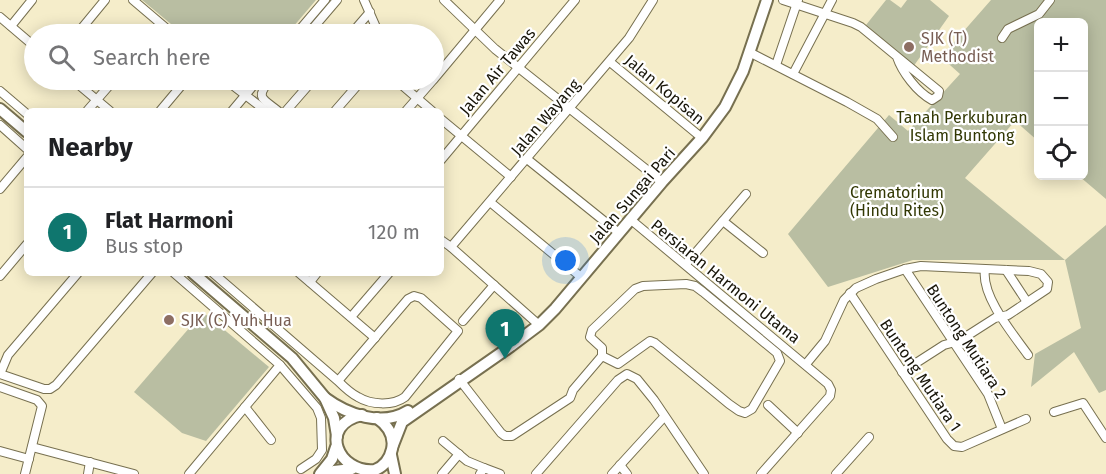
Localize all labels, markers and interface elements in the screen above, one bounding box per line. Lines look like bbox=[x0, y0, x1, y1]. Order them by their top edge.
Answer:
map controls bbox=[1034, 18, 1088, 180]
button: + bbox=[1034, 18, 1088, 72]
search box bbox=[24, 24, 444, 90]
street label: Jalan Air Tawas bbox=[455, 24, 539, 119]
place label: SJK (T) Methodist bbox=[921, 29, 994, 66]
marker: SJK (T) Methodist bbox=[902, 40, 916, 54]
icon: search bbox=[45, 41, 78, 74]
text: Search here bbox=[93, 44, 211, 71]
street label: Jalan Kopisan bbox=[621, 51, 708, 128]
button: − bbox=[1034, 72, 1088, 126]
street label: Jalan Wayang bbox=[507, 75, 584, 160]
park label: Tanah Perkuburan Islam Buntong bbox=[896, 108, 1028, 145]
button: locate bbox=[1034, 126, 1088, 180]
text: Nearby bbox=[48, 132, 133, 163]
street label: Jalan Sungai Pari bbox=[586, 143, 679, 247]
park label: Crematorium (Hindu Rites) bbox=[850, 183, 944, 220]
text: Flat Harmoni bbox=[105, 207, 234, 234]
street label: Persiaran Harmoni Utama bbox=[647, 215, 804, 347]
text: 1 bbox=[63, 220, 72, 244]
text: 120 m bbox=[368, 220, 420, 244]
text: Bus stop bbox=[105, 234, 183, 258]
your location bbox=[551, 246, 580, 275]
street label: Buntong Mutiara 2 bbox=[923, 281, 1011, 402]
pin: 1 bbox=[486, 310, 524, 359]
place label: SJK (C) Yuh Hua bbox=[181, 311, 292, 330]
marker: SJK (C) Yuh Hua bbox=[162, 313, 176, 327]
street label: Buntong Mutiara 1 bbox=[876, 315, 965, 435]

